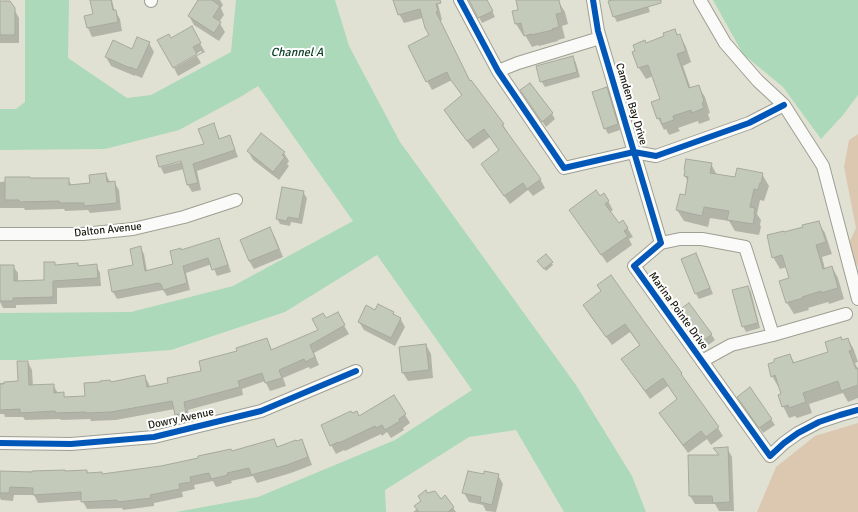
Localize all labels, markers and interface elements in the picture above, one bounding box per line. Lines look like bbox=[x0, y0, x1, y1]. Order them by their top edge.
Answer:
water label: Channel A bbox=[271, 46, 323, 60]
street label: Camden Bay Drive bbox=[612, 61, 650, 147]
street label: Dalton Avenue bbox=[74, 220, 142, 240]
street label: Marina Pointe Drive bbox=[645, 270, 711, 352]
street label: Dowry Avenue bbox=[147, 406, 215, 432]

